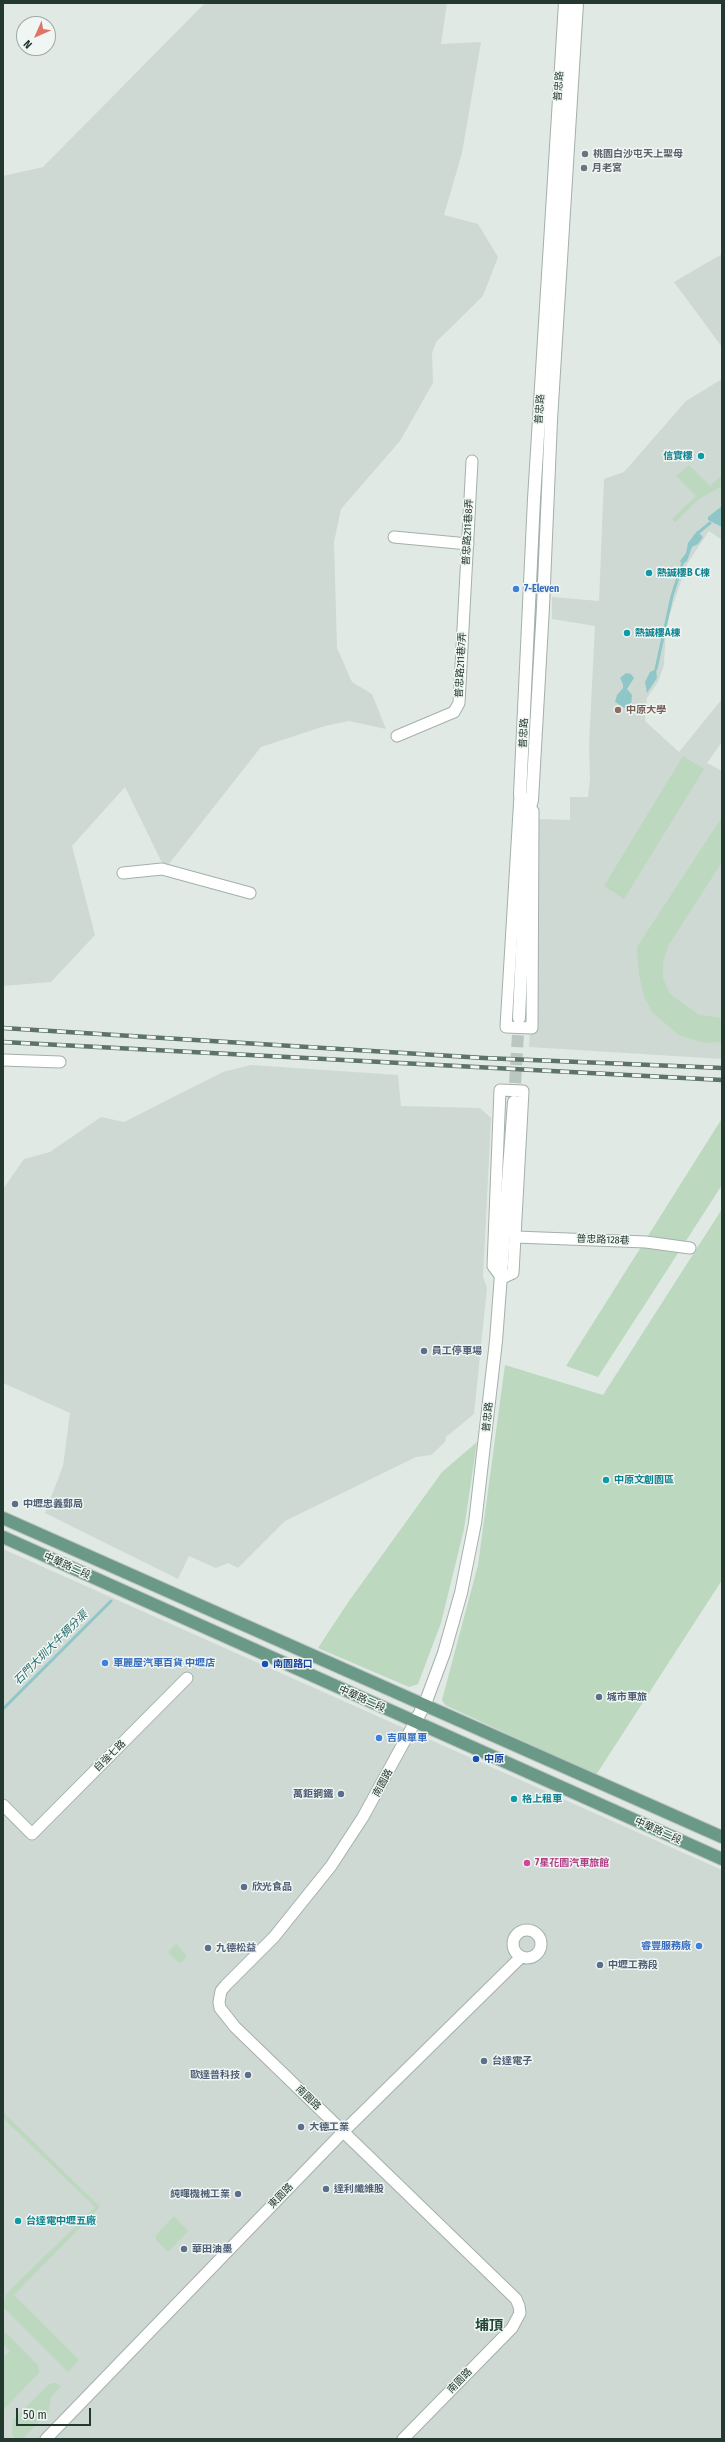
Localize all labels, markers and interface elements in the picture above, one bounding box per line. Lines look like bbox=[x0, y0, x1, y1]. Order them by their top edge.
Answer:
north arrow bbox=[16, 16, 56, 56]
text: N bbox=[21, 37, 35, 51]
street label: 普忠路 bbox=[552, 71, 566, 101]
place label: 桃園白沙屯天上聖母 bbox=[593, 148, 683, 160]
marker: 桃園白沙屯天上聖母 bbox=[580, 149, 590, 159]
place label: 月老宮 bbox=[592, 162, 622, 174]
marker: 月老宮 bbox=[579, 163, 589, 173]
street label: 普忠路 bbox=[533, 394, 547, 424]
place label: 信實樓 bbox=[663, 450, 693, 462]
marker: 信實樓 bbox=[696, 451, 706, 461]
street label: 普忠路211巷8弄 bbox=[460, 498, 476, 566]
place label: 熱誠樓B C棟 bbox=[657, 567, 710, 579]
marker: 熱誠樓B C棟 bbox=[644, 568, 654, 578]
place label: 7-Eleven bbox=[524, 583, 559, 595]
marker: 7-Eleven bbox=[511, 584, 521, 594]
place label: 熱誠樓A棟 bbox=[635, 627, 680, 639]
marker: 熱誠樓A棟 bbox=[622, 628, 632, 638]
street label: 普忠路211巷7弄 bbox=[453, 632, 469, 698]
place label: 中原大學 bbox=[626, 704, 666, 716]
marker: 中原大學 bbox=[613, 705, 623, 715]
street label: 普忠路 bbox=[517, 718, 531, 748]
street label: 普忠路128巷 bbox=[576, 1233, 630, 1247]
place label: 員工停車場 bbox=[432, 1345, 482, 1357]
marker: 員工停車場 bbox=[419, 1346, 429, 1356]
street label: 普忠路 bbox=[480, 1401, 496, 1433]
place label: 中原文創園區 bbox=[614, 1474, 674, 1486]
marker: 中原文創園區 bbox=[601, 1475, 611, 1485]
place label: 中壢忠義郵局 bbox=[23, 1498, 83, 1510]
marker: 中壢忠義郵局 bbox=[10, 1499, 20, 1509]
street label: 中華路二段 bbox=[42, 1550, 92, 1582]
water label: 石門大圳大牛稠分渠 bbox=[11, 1608, 91, 1688]
place label: 車麗屋汽車百貨 中壢店 bbox=[113, 1657, 215, 1669]
marker: 車麗屋汽車百貨 中壢店 bbox=[100, 1658, 110, 1668]
place label: 南園路口 bbox=[273, 1658, 313, 1670]
marker: 南園路口 bbox=[260, 1659, 270, 1669]
street label: 中華路二段 bbox=[337, 1683, 387, 1715]
place label: 城市車旅 bbox=[607, 1691, 647, 1703]
marker: 城市車旅 bbox=[594, 1692, 604, 1702]
place label: 吉興單車 bbox=[387, 1732, 427, 1744]
marker: 吉興單車 bbox=[374, 1733, 384, 1743]
street label: 自強七路 bbox=[92, 1738, 128, 1774]
place label: 中原 bbox=[484, 1753, 504, 1765]
marker: 中原 bbox=[471, 1754, 481, 1764]
street label: 南園路 bbox=[370, 1767, 396, 1799]
place label: 萬鉅鋼鐵 bbox=[293, 1788, 333, 1800]
marker: 萬鉅鋼鐵 bbox=[336, 1789, 346, 1799]
place label: 格上租車 bbox=[522, 1793, 562, 1805]
marker: 格上租車 bbox=[509, 1794, 519, 1804]
street label: 中華路二段 bbox=[633, 1815, 683, 1847]
place label: 7星花園汽車旅館 bbox=[535, 1857, 609, 1869]
marker: 7星花園汽車旅館 bbox=[522, 1858, 532, 1868]
place label: 欣光食品 bbox=[252, 1881, 292, 1893]
marker: 欣光食品 bbox=[239, 1882, 249, 1892]
place label: 睿豐服務廠 bbox=[641, 1940, 691, 1952]
marker: 睿豐服務廠 bbox=[694, 1941, 704, 1951]
place label: 九德松益 bbox=[216, 1942, 256, 1954]
marker: 九德松益 bbox=[203, 1943, 213, 1953]
place label: 中壢工務段 bbox=[608, 1959, 658, 1971]
marker: 中壢工務段 bbox=[595, 1960, 605, 1970]
place label: 台達電子 bbox=[492, 2055, 532, 2067]
marker: 台達電子 bbox=[479, 2056, 489, 2066]
place label: 歐達普科技 bbox=[190, 2069, 240, 2081]
marker: 歐達普科技 bbox=[243, 2070, 253, 2080]
street label: 南園路 bbox=[293, 2083, 323, 2113]
place label: 大德工業 bbox=[309, 2121, 349, 2133]
marker: 大德工業 bbox=[296, 2122, 306, 2132]
street label: 東園路 bbox=[266, 2181, 296, 2211]
place label: 達利纖維股 bbox=[334, 2183, 384, 2195]
marker: 達利纖維股 bbox=[321, 2184, 331, 2194]
place label: 純暉機械工業 bbox=[170, 2188, 230, 2200]
marker: 純暉機械工業 bbox=[233, 2189, 243, 2199]
place label: 台達電中壢五廠 bbox=[26, 2215, 96, 2227]
marker: 台達電中壢五廠 bbox=[13, 2216, 23, 2226]
place label: 華田油墨 bbox=[192, 2243, 232, 2255]
marker: 華田油墨 bbox=[179, 2244, 189, 2254]
district label: 埔頂 bbox=[475, 2318, 503, 2334]
street label: 南園路 bbox=[445, 2366, 475, 2396]
scale bar bbox=[18, 2400, 93, 2426]
text: 50 m bbox=[23, 2408, 47, 2422]

